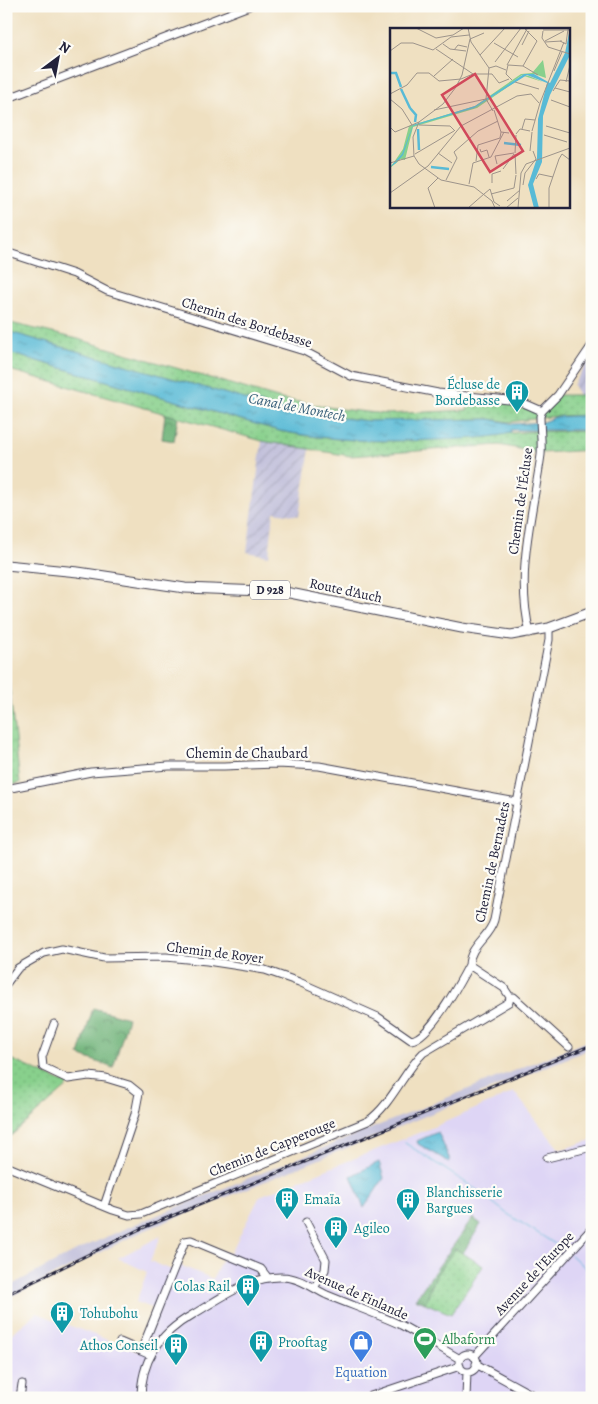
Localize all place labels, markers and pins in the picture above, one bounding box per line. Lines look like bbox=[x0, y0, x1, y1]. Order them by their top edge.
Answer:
place label: Écluse de Bordebasse bbox=[435, 375, 500, 410]
building icon: Écluse de Bordebasse bbox=[504, 379, 530, 413]
place label: Blanchisserie Bargues bbox=[426, 1183, 502, 1218]
building icon: Emaïa bbox=[274, 1186, 300, 1220]
building icon: Blanchisserie Bargues bbox=[395, 1187, 421, 1221]
place label: Emaïa bbox=[304, 1190, 341, 1209]
building icon: Agileo bbox=[323, 1215, 349, 1249]
place label: Agileo bbox=[353, 1219, 390, 1238]
building icon: Colas Rail bbox=[235, 1273, 261, 1307]
place label: Colas Rail bbox=[174, 1277, 231, 1296]
building icon: Tohubohu bbox=[49, 1300, 75, 1334]
place label: Tohubohu bbox=[80, 1304, 138, 1323]
sports icon: Albaform bbox=[412, 1326, 438, 1360]
building icon: Prooftag bbox=[248, 1329, 274, 1363]
shop icon: Equation bbox=[348, 1329, 374, 1363]
place label: Albaform bbox=[441, 1330, 496, 1349]
building icon: Athos Conseil bbox=[163, 1332, 189, 1366]
place label: Prooftag bbox=[278, 1333, 327, 1352]
place label: Athos Conseil bbox=[79, 1336, 159, 1355]
place label: Equation bbox=[335, 1363, 388, 1382]

